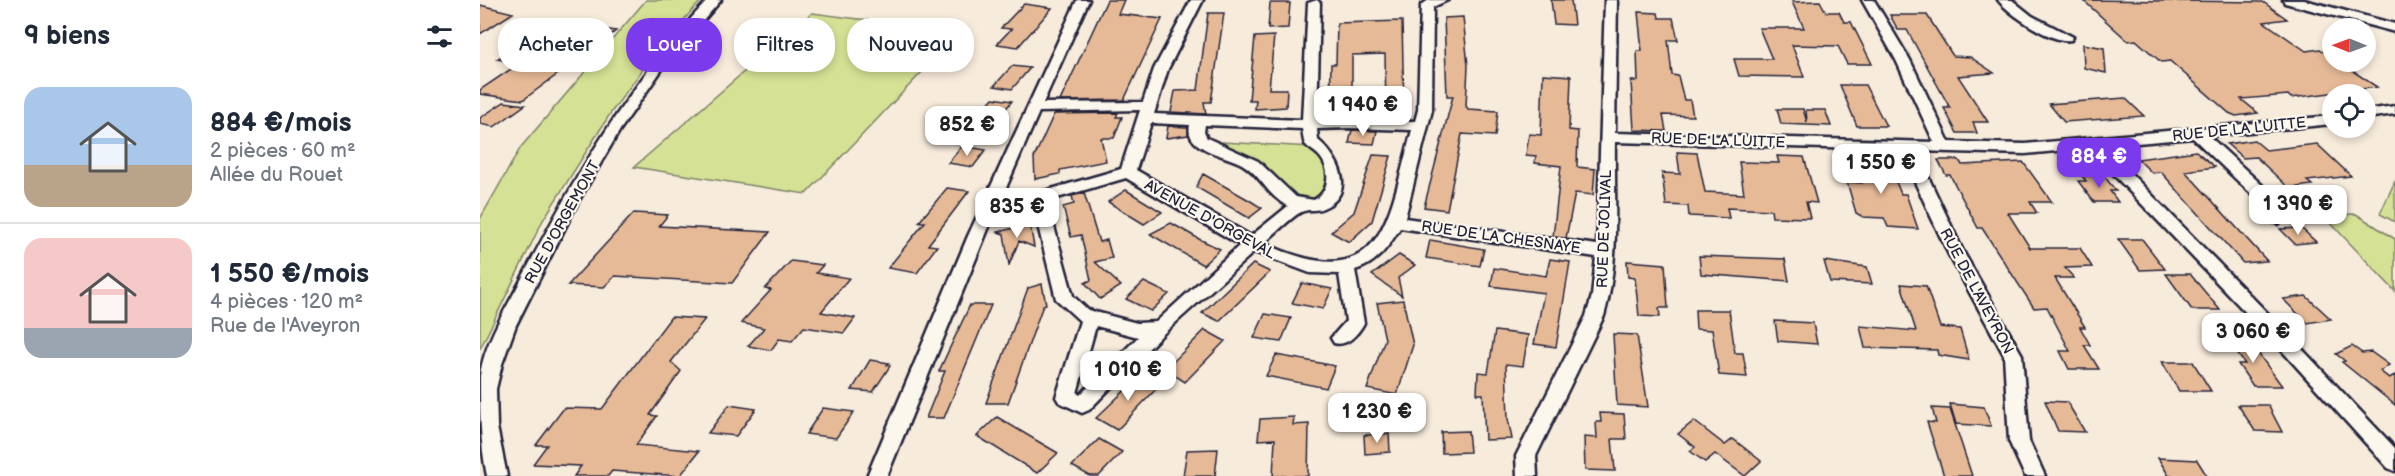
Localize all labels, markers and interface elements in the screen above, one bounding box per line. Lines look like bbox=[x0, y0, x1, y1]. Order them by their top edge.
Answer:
chip: Acheter bbox=[498, 18, 614, 72]
chip: Louer bbox=[626, 18, 722, 72]
chip: Filtres bbox=[734, 18, 835, 72]
chip: Nouveau bbox=[847, 18, 974, 72]
north arrow bbox=[2322, 18, 2376, 72]
map controls bbox=[2322, 18, 2376, 138]
icon: filters bbox=[423, 20, 456, 53]
text: 9 biens bbox=[24, 21, 110, 52]
button: locate bbox=[2322, 84, 2376, 138]
pin: 1 940 € bbox=[1308, 86, 1418, 137]
text: 1 940 € bbox=[1328, 93, 1398, 117]
pin: 852 € bbox=[925, 106, 1009, 157]
text: 884 €/mois bbox=[210, 108, 352, 139]
icon: home bbox=[72, 111, 144, 183]
text: 852 € bbox=[939, 113, 995, 137]
street label: RUE DE LA LUITTE bbox=[2171, 113, 2307, 146]
street label: RUE DE LA LUITTE bbox=[1650, 129, 1786, 152]
pin: 884 € bbox=[2057, 138, 2141, 189]
text: 2 pièces · 60 m² bbox=[210, 139, 356, 163]
pin: 1 550 € bbox=[1826, 144, 1936, 195]
text: 884 € bbox=[2071, 145, 2127, 169]
text: 1 550 € bbox=[1846, 151, 1916, 175]
street label: RUE D'ORGEMONT bbox=[521, 157, 604, 287]
text: Allée du Rouet bbox=[210, 163, 343, 187]
street label: RUE DE JOLIVAL bbox=[1593, 169, 1616, 288]
street label: AVENUE D'ORGEVAL bbox=[1141, 176, 1279, 263]
pin: 1 390 € bbox=[2243, 185, 2353, 236]
pin: 835 € bbox=[975, 188, 1059, 239]
text: 1 390 € bbox=[2263, 192, 2333, 216]
text: 835 € bbox=[989, 195, 1045, 219]
street label: RUE DE LA CHESNAYE bbox=[1420, 217, 1582, 258]
street label: RUE DE L'AVEYRON bbox=[1935, 225, 2018, 357]
text: 1 550 €/mois bbox=[210, 259, 369, 290]
icon: home bbox=[72, 262, 144, 334]
text: 4 pièces · 120 m² bbox=[210, 290, 363, 314]
pin: 3 060 € bbox=[2198, 313, 2308, 364]
text: Rue de l'Aveyron bbox=[210, 314, 360, 338]
text: 3 060 € bbox=[2216, 320, 2290, 344]
pin: 1 010 € bbox=[1073, 351, 1183, 402]
text: 1 010 € bbox=[1094, 358, 1162, 382]
pin: 1 230 € bbox=[1322, 393, 1432, 444]
text: 1 230 € bbox=[1342, 400, 1412, 424]

